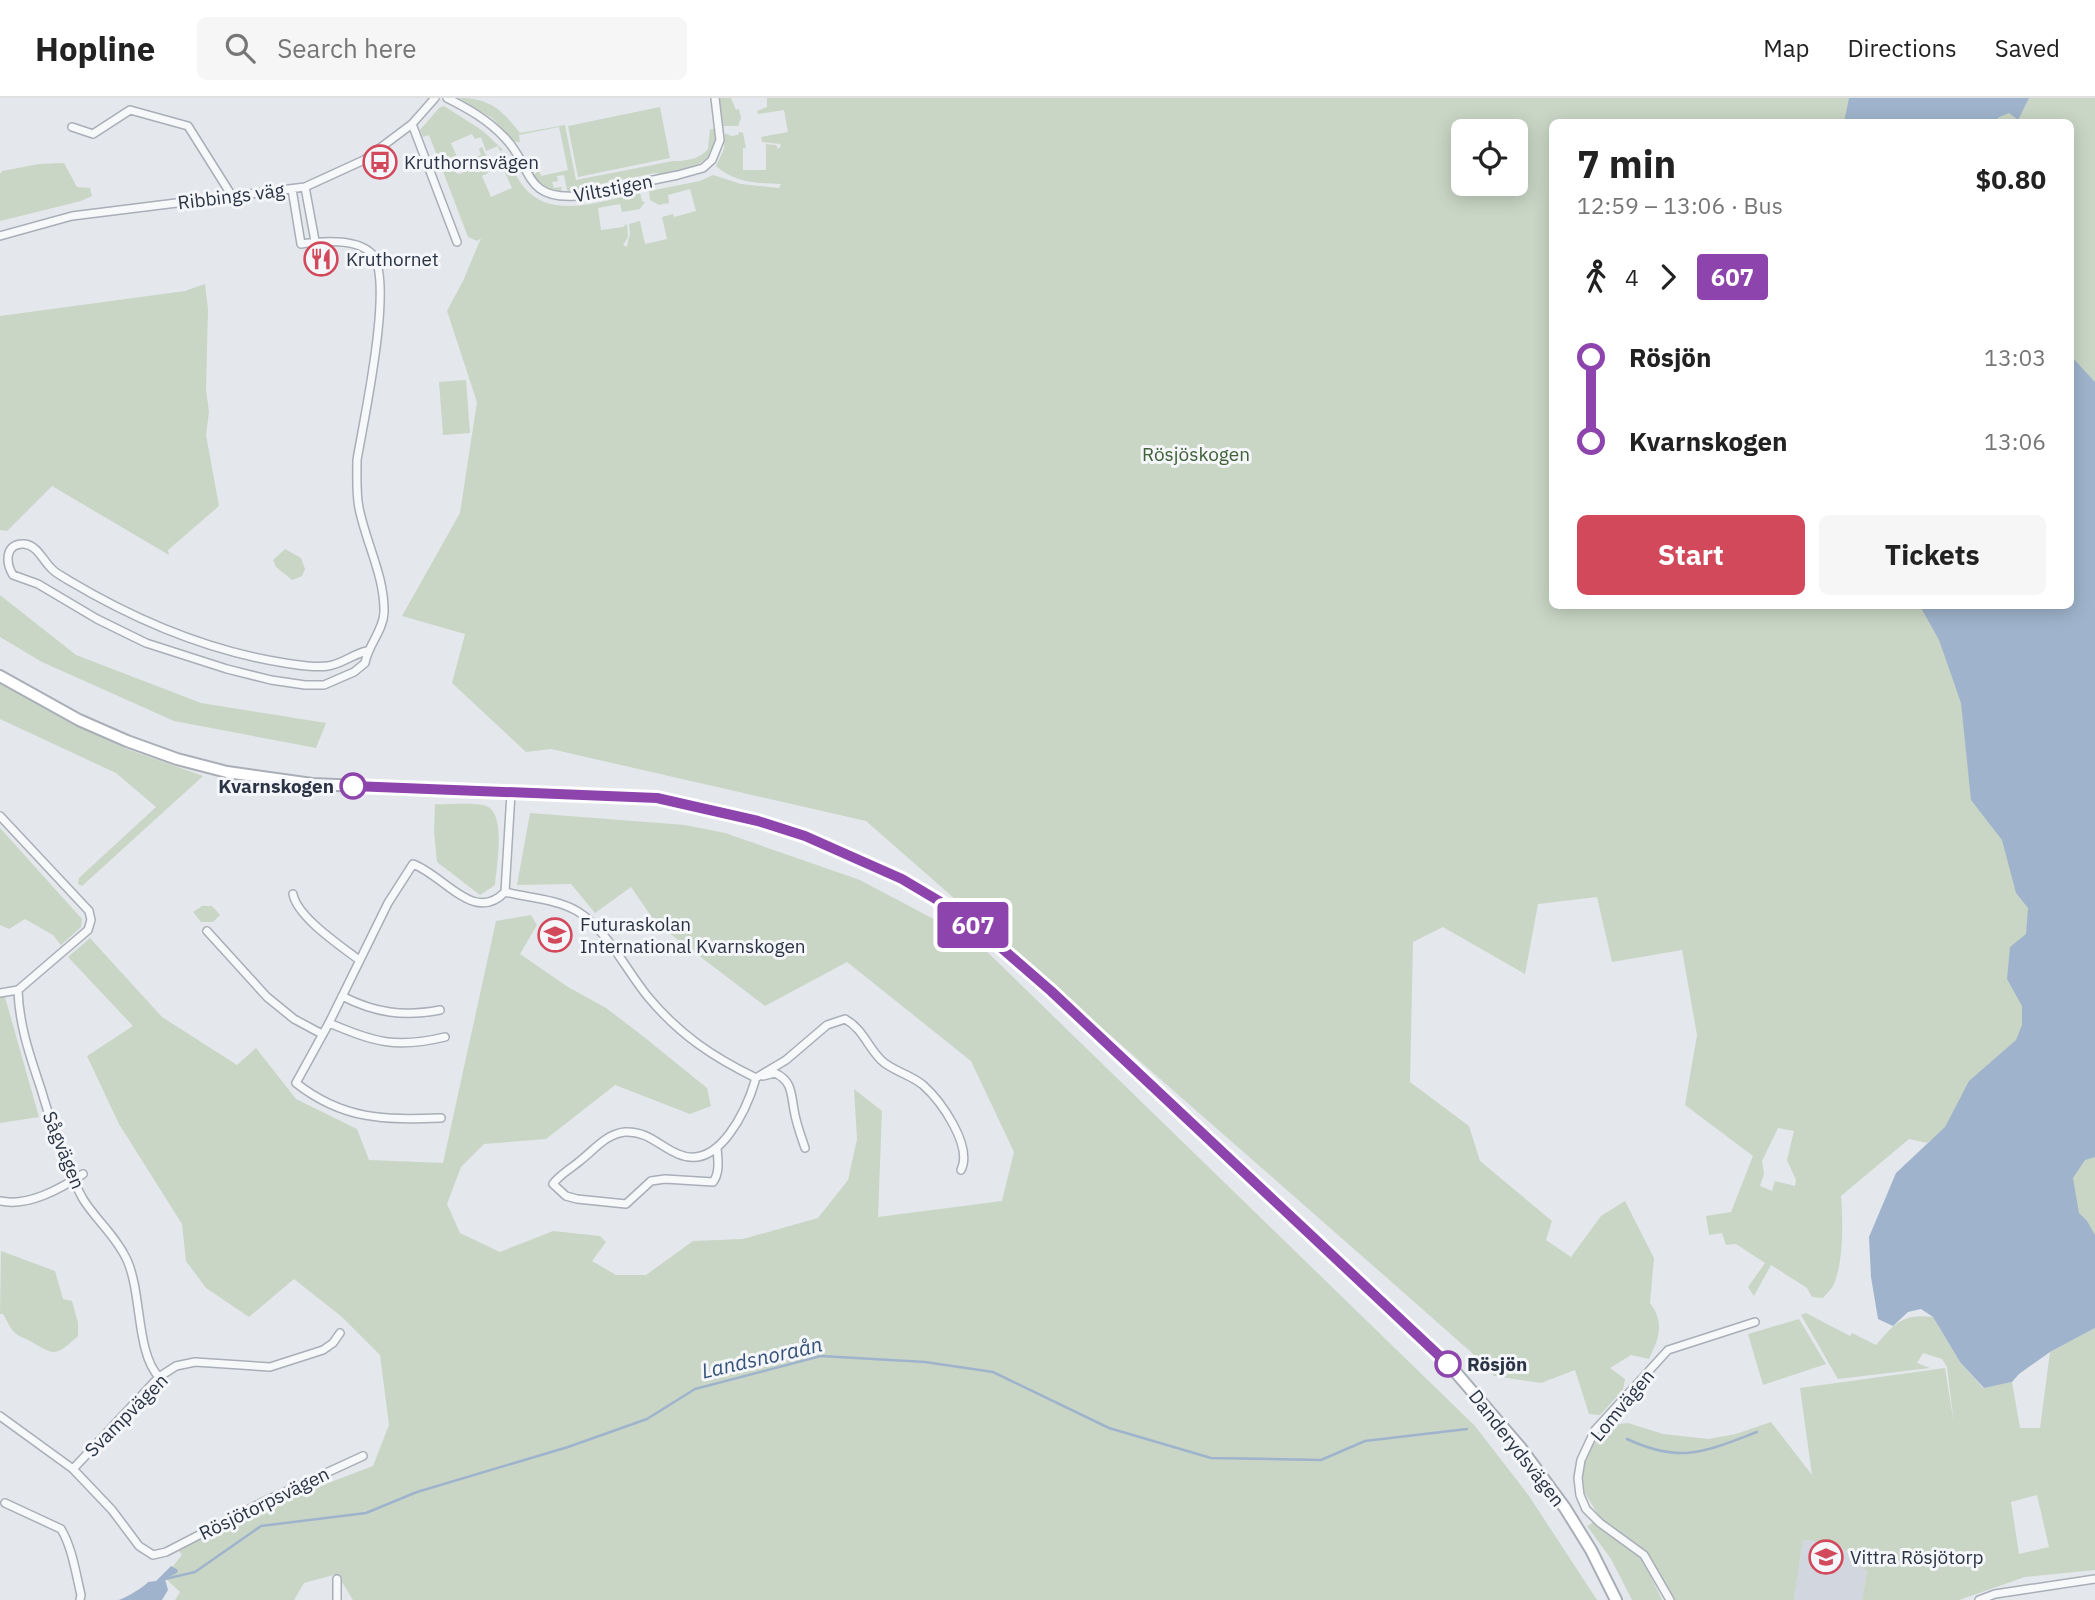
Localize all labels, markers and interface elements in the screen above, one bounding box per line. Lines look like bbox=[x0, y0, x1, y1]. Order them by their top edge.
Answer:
search box bbox=[197, 17, 687, 80]
text: Hopline bbox=[35, 27, 155, 70]
icon: search bbox=[221, 29, 259, 67]
text: Search here bbox=[277, 31, 417, 65]
text: Map bbox=[1763, 32, 1809, 64]
text: Directions bbox=[1847, 32, 1957, 64]
text: Saved bbox=[1995, 32, 2060, 64]
map controls bbox=[1451, 119, 1528, 196]
button: locate bbox=[1451, 119, 1528, 196]
text: 7 min bbox=[1577, 139, 1676, 188]
bus stop icon: Kruthornsvägen bbox=[361, 143, 399, 181]
place label: Kruthornsvägen bbox=[404, 150, 539, 174]
text: $0.80 bbox=[1976, 162, 2046, 196]
street label: Viltstigen bbox=[572, 169, 654, 207]
street label: Ribbings väg bbox=[176, 178, 286, 214]
text: 12:59 – 13:06 · Bus bbox=[1577, 190, 1783, 220]
restaurant icon: Kruthornet bbox=[302, 240, 340, 278]
place label: Kruthornet bbox=[346, 247, 439, 271]
icon: walk bbox=[1577, 258, 1615, 296]
icon: forward bbox=[1649, 258, 1687, 296]
text: 607 bbox=[1711, 261, 1754, 293]
text: 4 bbox=[1625, 262, 1639, 292]
text: Rösjön bbox=[1629, 340, 1712, 374]
text: 13:03 bbox=[1984, 342, 2046, 372]
text: Kvarnskogen bbox=[1629, 424, 1788, 458]
text: 13:06 bbox=[1984, 426, 2046, 456]
park label: Rösjöskogen bbox=[1142, 442, 1250, 466]
button: Start bbox=[1577, 515, 1805, 595]
button: Tickets bbox=[1819, 515, 2046, 595]
marker: Kvarnskogen bbox=[340, 773, 366, 799]
place label: Kvarnskogen bbox=[218, 774, 334, 798]
line badge: 607 bbox=[933, 902, 1013, 948]
text: 607 bbox=[951, 909, 995, 941]
place label: Futuraskolan International Kvarnskogen bbox=[580, 912, 806, 958]
school or university icon: Futuraskolan International Kvarnskogen bbox=[536, 916, 574, 954]
street label: Sågvägen bbox=[38, 1108, 90, 1192]
water label: Landsnoraån bbox=[699, 1330, 825, 1385]
marker: Rösjön bbox=[1435, 1351, 1461, 1377]
place label: Rösjön bbox=[1467, 1352, 1527, 1376]
street label: Lomvägen bbox=[1585, 1364, 1659, 1446]
street label: Svampvägen bbox=[79, 1368, 173, 1462]
street label: Danderydsvägen bbox=[1464, 1385, 1570, 1511]
street label: Rösjötorpsvägen bbox=[195, 1461, 333, 1545]
school or university icon: Vittra Rösjötorp bbox=[1807, 1538, 1845, 1576]
place label: Vittra Rösjötorp bbox=[1850, 1545, 1983, 1569]

